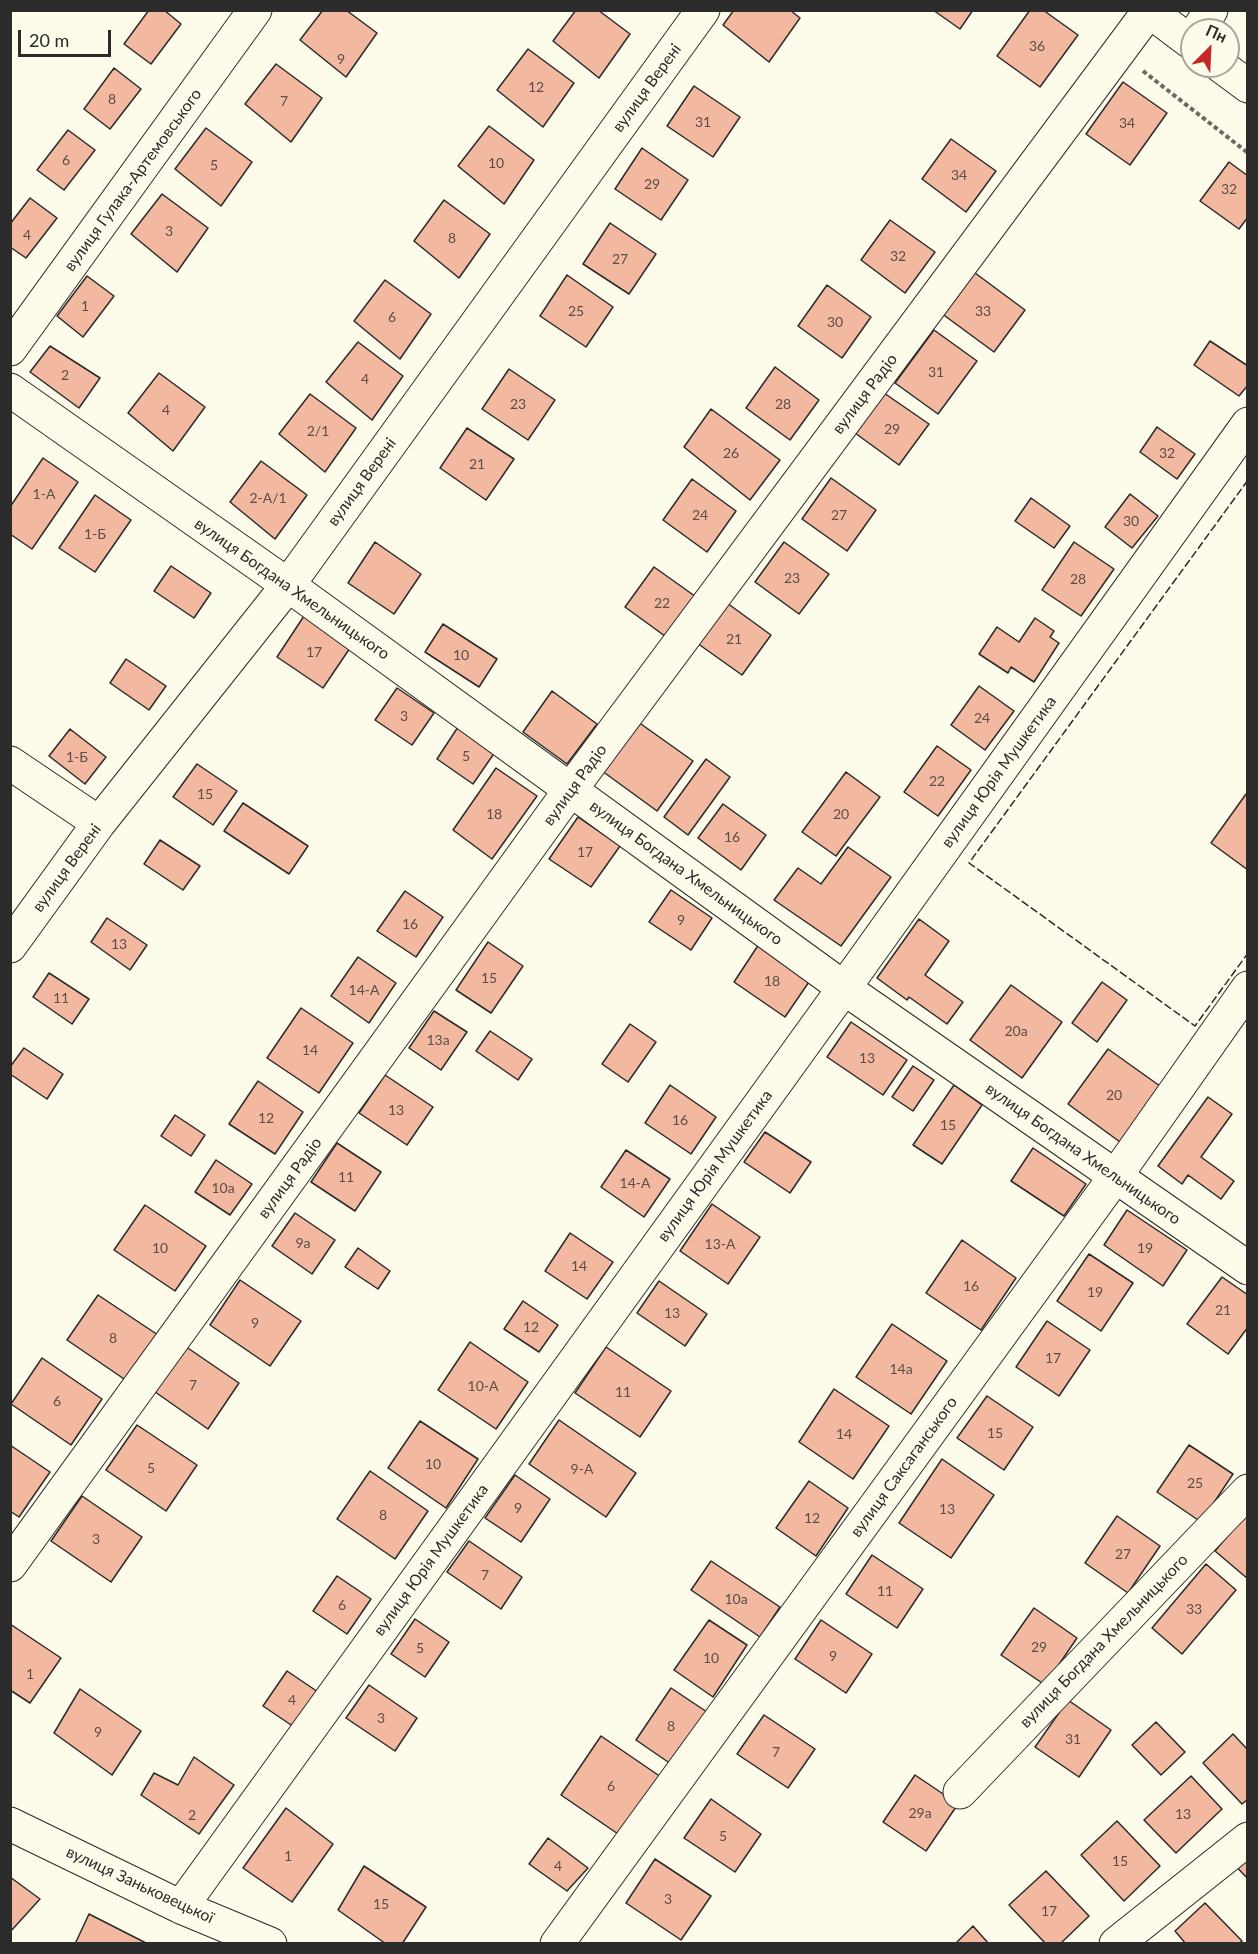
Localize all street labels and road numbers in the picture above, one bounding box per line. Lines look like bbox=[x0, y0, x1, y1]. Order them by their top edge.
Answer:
street label: вулиця Верені bbox=[609, 40, 685, 136]
street label: вулиця Гулака-Артемовського bbox=[60, 85, 206, 275]
street label: вулиця Радіо bbox=[829, 350, 901, 438]
street label: вулиця Верені bbox=[324, 434, 400, 530]
street label: вулиця Богдана Хмельницького bbox=[191, 514, 393, 664]
street label: вулиця Юрія Мушкетика bbox=[938, 692, 1060, 852]
street label: вулиця Радіо bbox=[539, 741, 611, 829]
street label: вулиця Богдана Хмельницького bbox=[586, 797, 786, 949]
street label: вулиця Верені bbox=[29, 820, 105, 916]
street label: вулиця Богдана Хмельницького bbox=[982, 1079, 1184, 1229]
street label: вулиця Юрія Мушкетика bbox=[654, 1086, 776, 1246]
street label: вулиця Радіо bbox=[254, 1134, 326, 1222]
street label: вулиця Саксаганського bbox=[847, 1393, 961, 1541]
street label: вулиця Юрія Мушкетика bbox=[370, 1480, 492, 1640]
street label: вулиця Богдана Хмельницького bbox=[1016, 1550, 1192, 1732]
street label: вулиця Заньковецької bbox=[63, 1842, 217, 1928]

